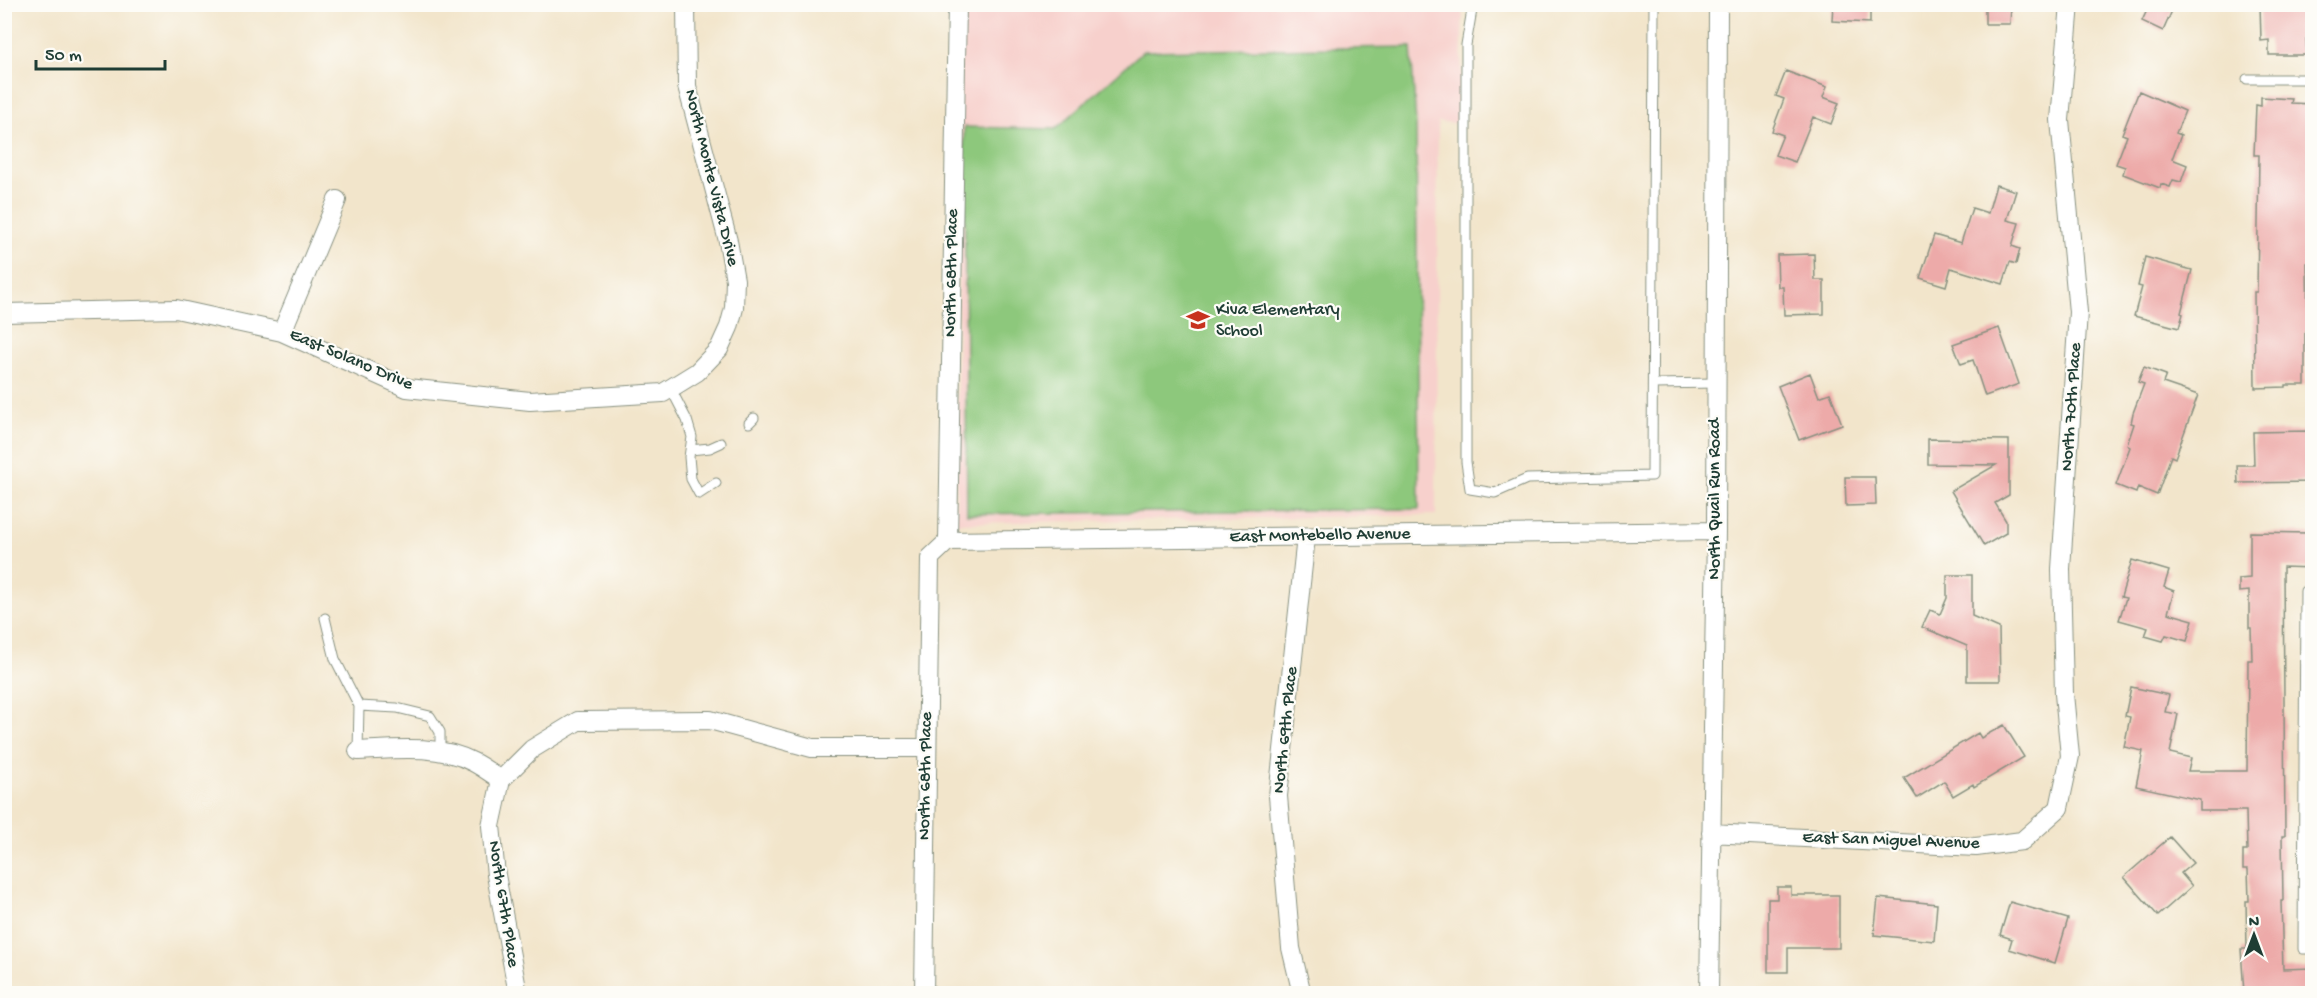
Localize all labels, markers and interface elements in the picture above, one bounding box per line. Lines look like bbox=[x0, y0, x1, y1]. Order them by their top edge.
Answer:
scale bar bbox=[36, 33, 165, 71]
text: 50 m bbox=[45, 46, 82, 67]
street label: North Monte Vista Drive bbox=[679, 87, 743, 269]
street label: North 68th Place bbox=[940, 208, 964, 337]
place label: Kiva Elementary School bbox=[1216, 300, 1340, 342]
school or university icon: Kiva Elementary School bbox=[1185, 307, 1211, 333]
street label: East Solano Drive bbox=[286, 324, 417, 396]
street label: North 70th Place bbox=[2057, 341, 2087, 472]
street label: North Quail Run Road bbox=[1705, 417, 1726, 580]
street label: East Montebello Avenue bbox=[1229, 524, 1411, 548]
street label: North 69th Place bbox=[1269, 665, 1303, 794]
street label: North 68th Place bbox=[914, 711, 938, 840]
street label: East San Miguel Avenue bbox=[1802, 827, 1981, 855]
street label: North 67th Place bbox=[483, 839, 523, 969]
north arrow bbox=[2224, 905, 2284, 965]
text: N bbox=[2249, 914, 2260, 933]

